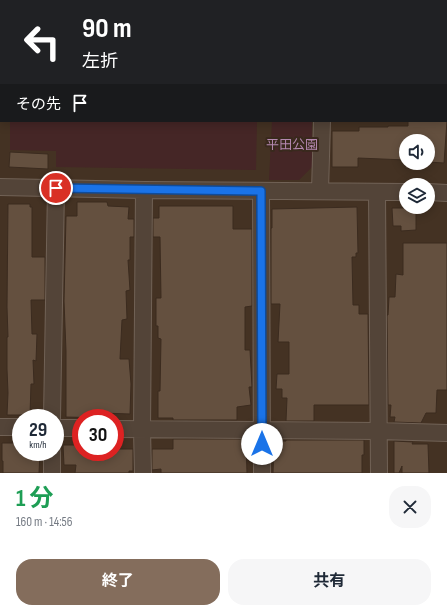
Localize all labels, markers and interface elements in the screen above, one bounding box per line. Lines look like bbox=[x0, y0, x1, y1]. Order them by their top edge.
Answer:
text: 90 m bbox=[82, 12, 132, 45]
icon: left bbox=[16, 16, 68, 68]
text: 左折 bbox=[82, 51, 118, 72]
icon: arrive bbox=[69, 92, 91, 114]
text: その先 bbox=[16, 95, 61, 114]
map controls bbox=[399, 134, 435, 214]
button: sound bbox=[399, 134, 435, 170]
park label: 平田公園 bbox=[266, 137, 318, 153]
pin bbox=[39, 171, 73, 205]
icon: arrive bbox=[45, 177, 67, 199]
button: layers bbox=[399, 178, 435, 214]
speed limit sign: 30 bbox=[72, 409, 124, 461]
text: 29 bbox=[29, 418, 47, 442]
position arrow bbox=[241, 423, 283, 465]
text: km/h bbox=[29, 439, 47, 451]
text: 1 分 bbox=[16, 484, 53, 513]
button: close bbox=[389, 486, 431, 528]
text: 160 m · 14:56 bbox=[16, 514, 73, 530]
button: 終了 bbox=[16, 559, 220, 605]
button: 共有 bbox=[228, 559, 431, 605]

